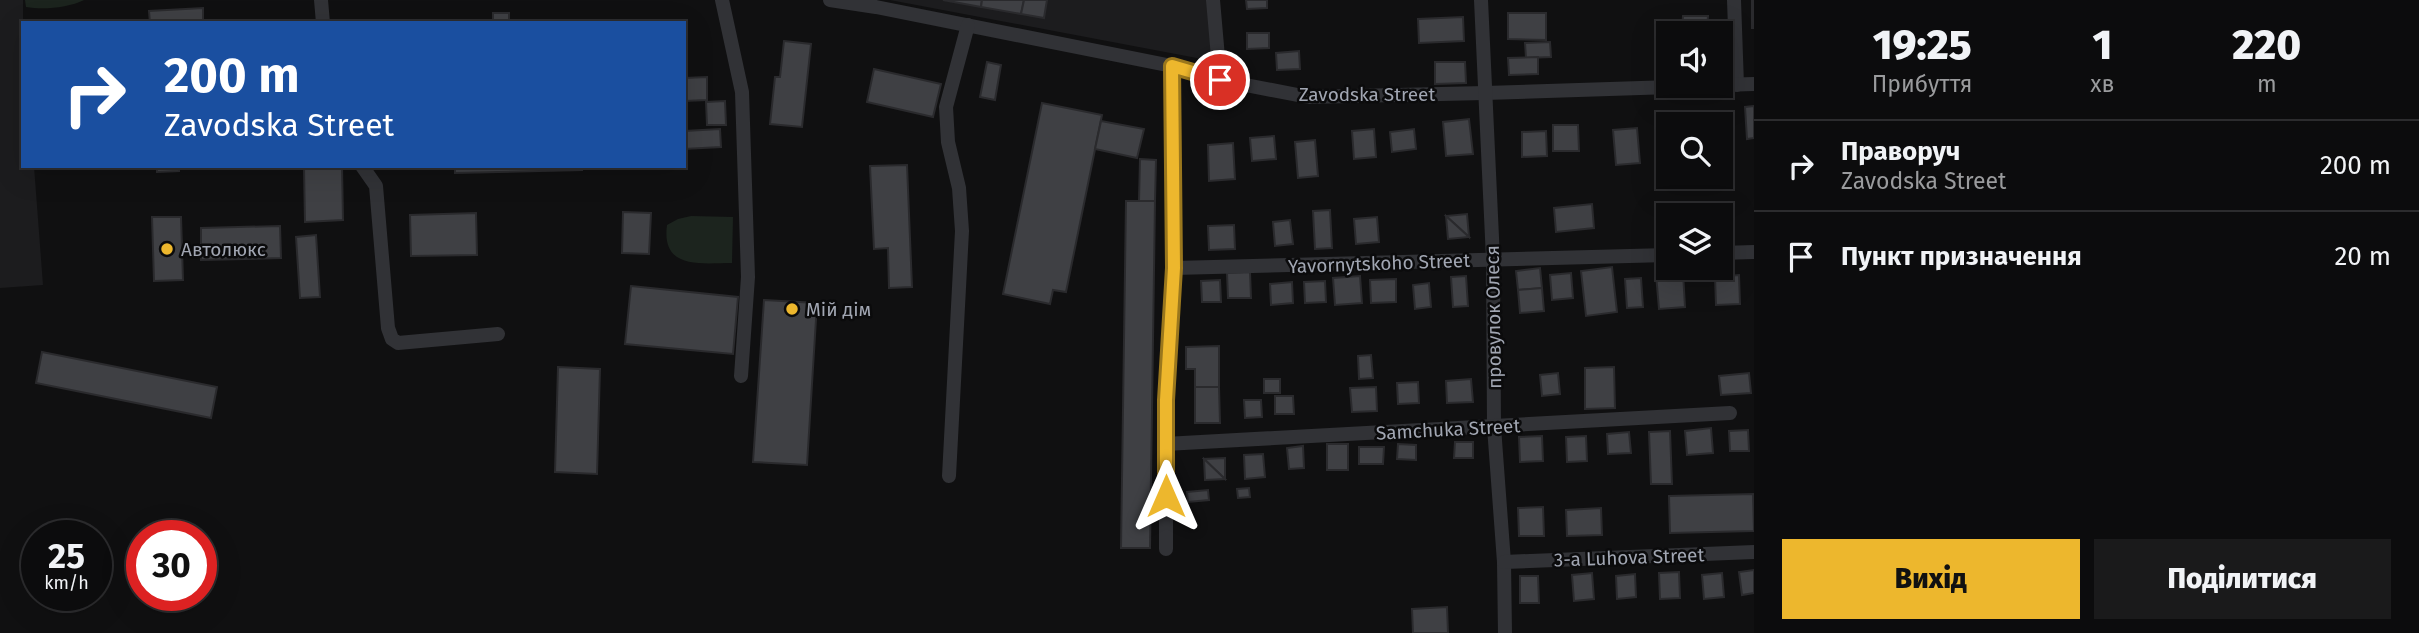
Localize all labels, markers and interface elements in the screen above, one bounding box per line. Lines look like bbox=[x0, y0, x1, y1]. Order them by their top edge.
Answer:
text: 19:25 bbox=[1873, 20, 1972, 70]
text: 1 bbox=[2092, 20, 2112, 70]
text: 220 bbox=[2232, 20, 2301, 70]
map controls bbox=[1656, 21, 1733, 280]
button: sound bbox=[1656, 21, 1733, 98]
text: 200 m bbox=[164, 46, 300, 105]
icon: right bbox=[49, 49, 140, 140]
pin bbox=[1190, 50, 1250, 110]
icon: arrive bbox=[1201, 61, 1239, 99]
text: Прибуття bbox=[1872, 70, 1973, 98]
text: хв bbox=[2090, 70, 2114, 98]
text: m bbox=[2257, 70, 2277, 98]
street label: Zavodska Street bbox=[1299, 83, 1435, 106]
text: Zavodska Street bbox=[164, 106, 394, 144]
button: search bbox=[1656, 112, 1733, 189]
text: Праворуч bbox=[1841, 136, 1960, 167]
icon: right bbox=[1782, 147, 1820, 185]
text: 200 m bbox=[2320, 150, 2391, 181]
text: Zavodska Street bbox=[1841, 167, 2006, 195]
button: layers bbox=[1656, 203, 1733, 280]
place label: Автолюкс bbox=[181, 238, 266, 261]
icon: arrive bbox=[1782, 238, 1820, 276]
marker: Автолюкс bbox=[159, 241, 175, 257]
text: Пункт призначення bbox=[1841, 241, 2082, 272]
text: 20 m bbox=[2334, 241, 2391, 272]
street label: провулок Олеся bbox=[1481, 245, 1506, 389]
street label: Yavornytskoho Street bbox=[1288, 249, 1471, 278]
place label: Мій дім bbox=[806, 298, 871, 321]
marker: Мій дім bbox=[784, 301, 800, 317]
street label: Samchuka Street bbox=[1375, 414, 1521, 445]
position arrow bbox=[1129, 459, 1203, 533]
speed limit sign: 30 bbox=[126, 520, 217, 611]
text: 25 bbox=[48, 535, 85, 577]
button: Вихід bbox=[1782, 539, 2080, 619]
button: Поділитися bbox=[2094, 539, 2391, 619]
street label: 3-a Luhova Street bbox=[1553, 543, 1705, 572]
text: km/h bbox=[44, 572, 89, 594]

